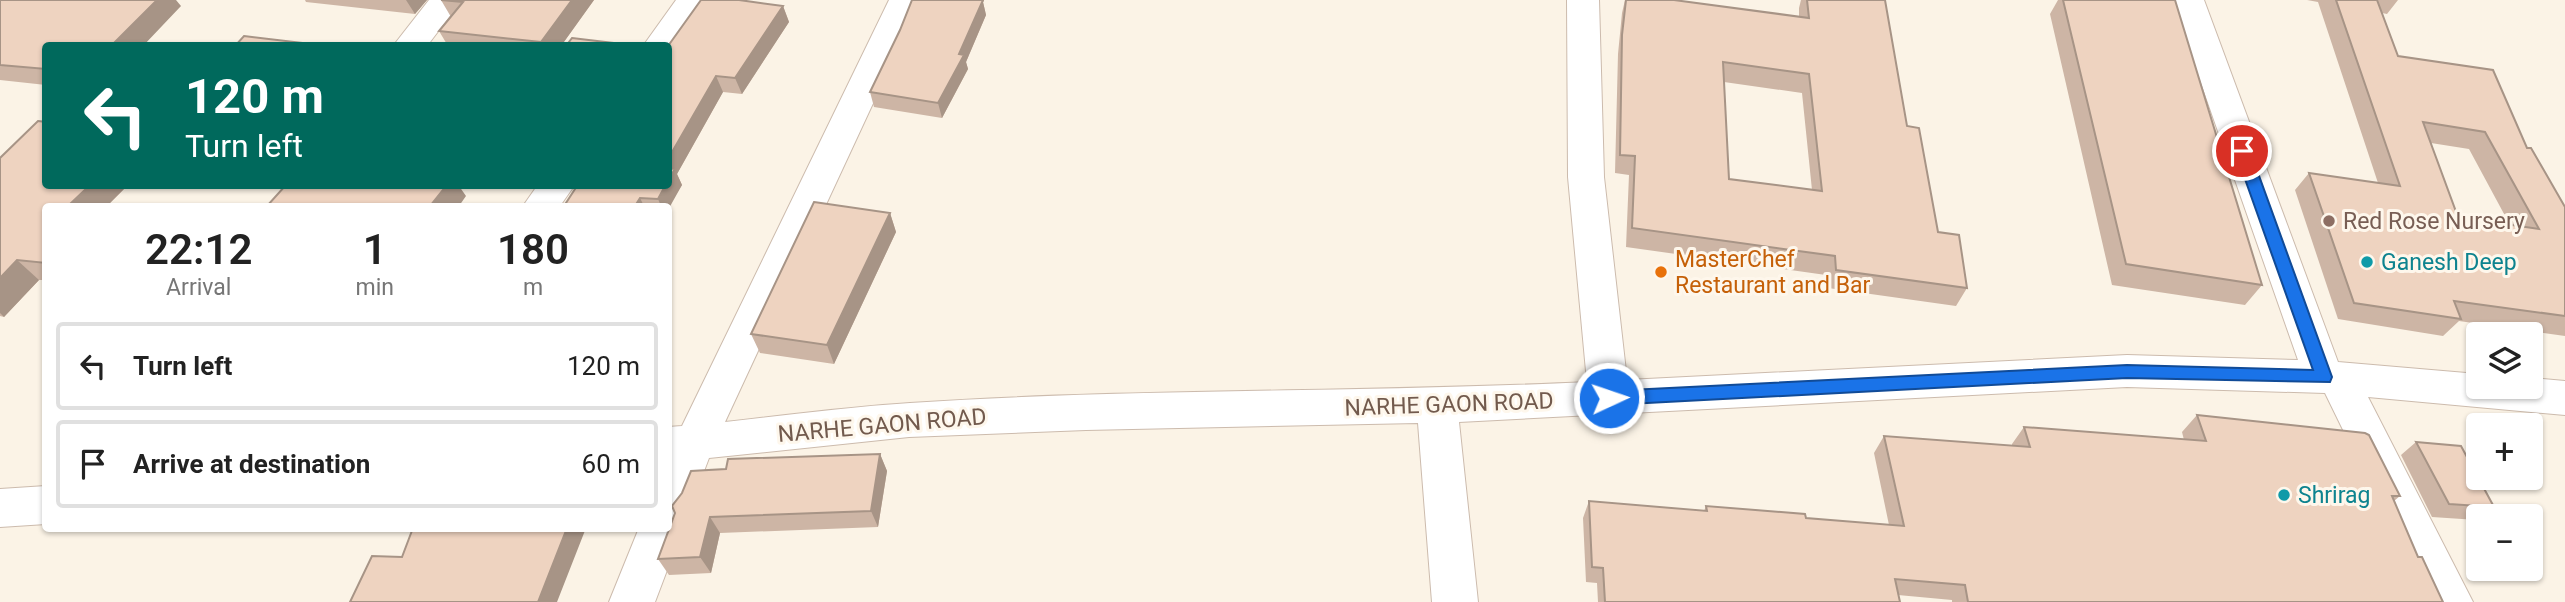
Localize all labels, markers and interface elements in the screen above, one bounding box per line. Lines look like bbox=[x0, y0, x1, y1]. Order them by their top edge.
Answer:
text: 120 m bbox=[185, 68, 324, 125]
icon: left bbox=[70, 70, 161, 161]
pin bbox=[2212, 121, 2272, 181]
text: Turn left bbox=[185, 127, 303, 165]
icon: arrive bbox=[2223, 132, 2261, 170]
place label: Red Rose Nursery bbox=[2343, 208, 2525, 235]
marker: Red Rose Nursery bbox=[2321, 213, 2337, 229]
text: 22:12 bbox=[145, 225, 252, 274]
text: 1 bbox=[363, 225, 387, 274]
text: 180 bbox=[497, 225, 569, 274]
place label: MasterChef Restaurant and Bar bbox=[1675, 246, 1870, 299]
place label: Ganesh Deep bbox=[2381, 249, 2517, 276]
marker: Ganesh Deep bbox=[2359, 254, 2375, 270]
marker: MasterChef Restaurant and Bar bbox=[1653, 264, 1669, 280]
text: Arrival bbox=[166, 274, 231, 301]
text: min bbox=[355, 274, 394, 301]
text: m bbox=[523, 274, 543, 301]
map controls bbox=[2466, 322, 2543, 581]
button: layers bbox=[2466, 322, 2543, 399]
icon: left bbox=[74, 347, 112, 385]
text: Turn left bbox=[133, 351, 232, 381]
text: 120 m bbox=[567, 351, 640, 381]
position arrow bbox=[1572, 361, 1646, 435]
street label: NARHE GAON ROAD bbox=[1344, 387, 1554, 422]
street label: NARHE GAON ROAD bbox=[777, 403, 987, 448]
button: + bbox=[2466, 413, 2543, 490]
icon: arrive bbox=[74, 445, 112, 483]
text: Arrive at destination bbox=[133, 449, 370, 479]
text: 60 m bbox=[582, 449, 640, 479]
place label: Shrirag bbox=[2298, 482, 2370, 509]
marker: Shrirag bbox=[2276, 487, 2292, 503]
button: − bbox=[2466, 504, 2543, 581]

